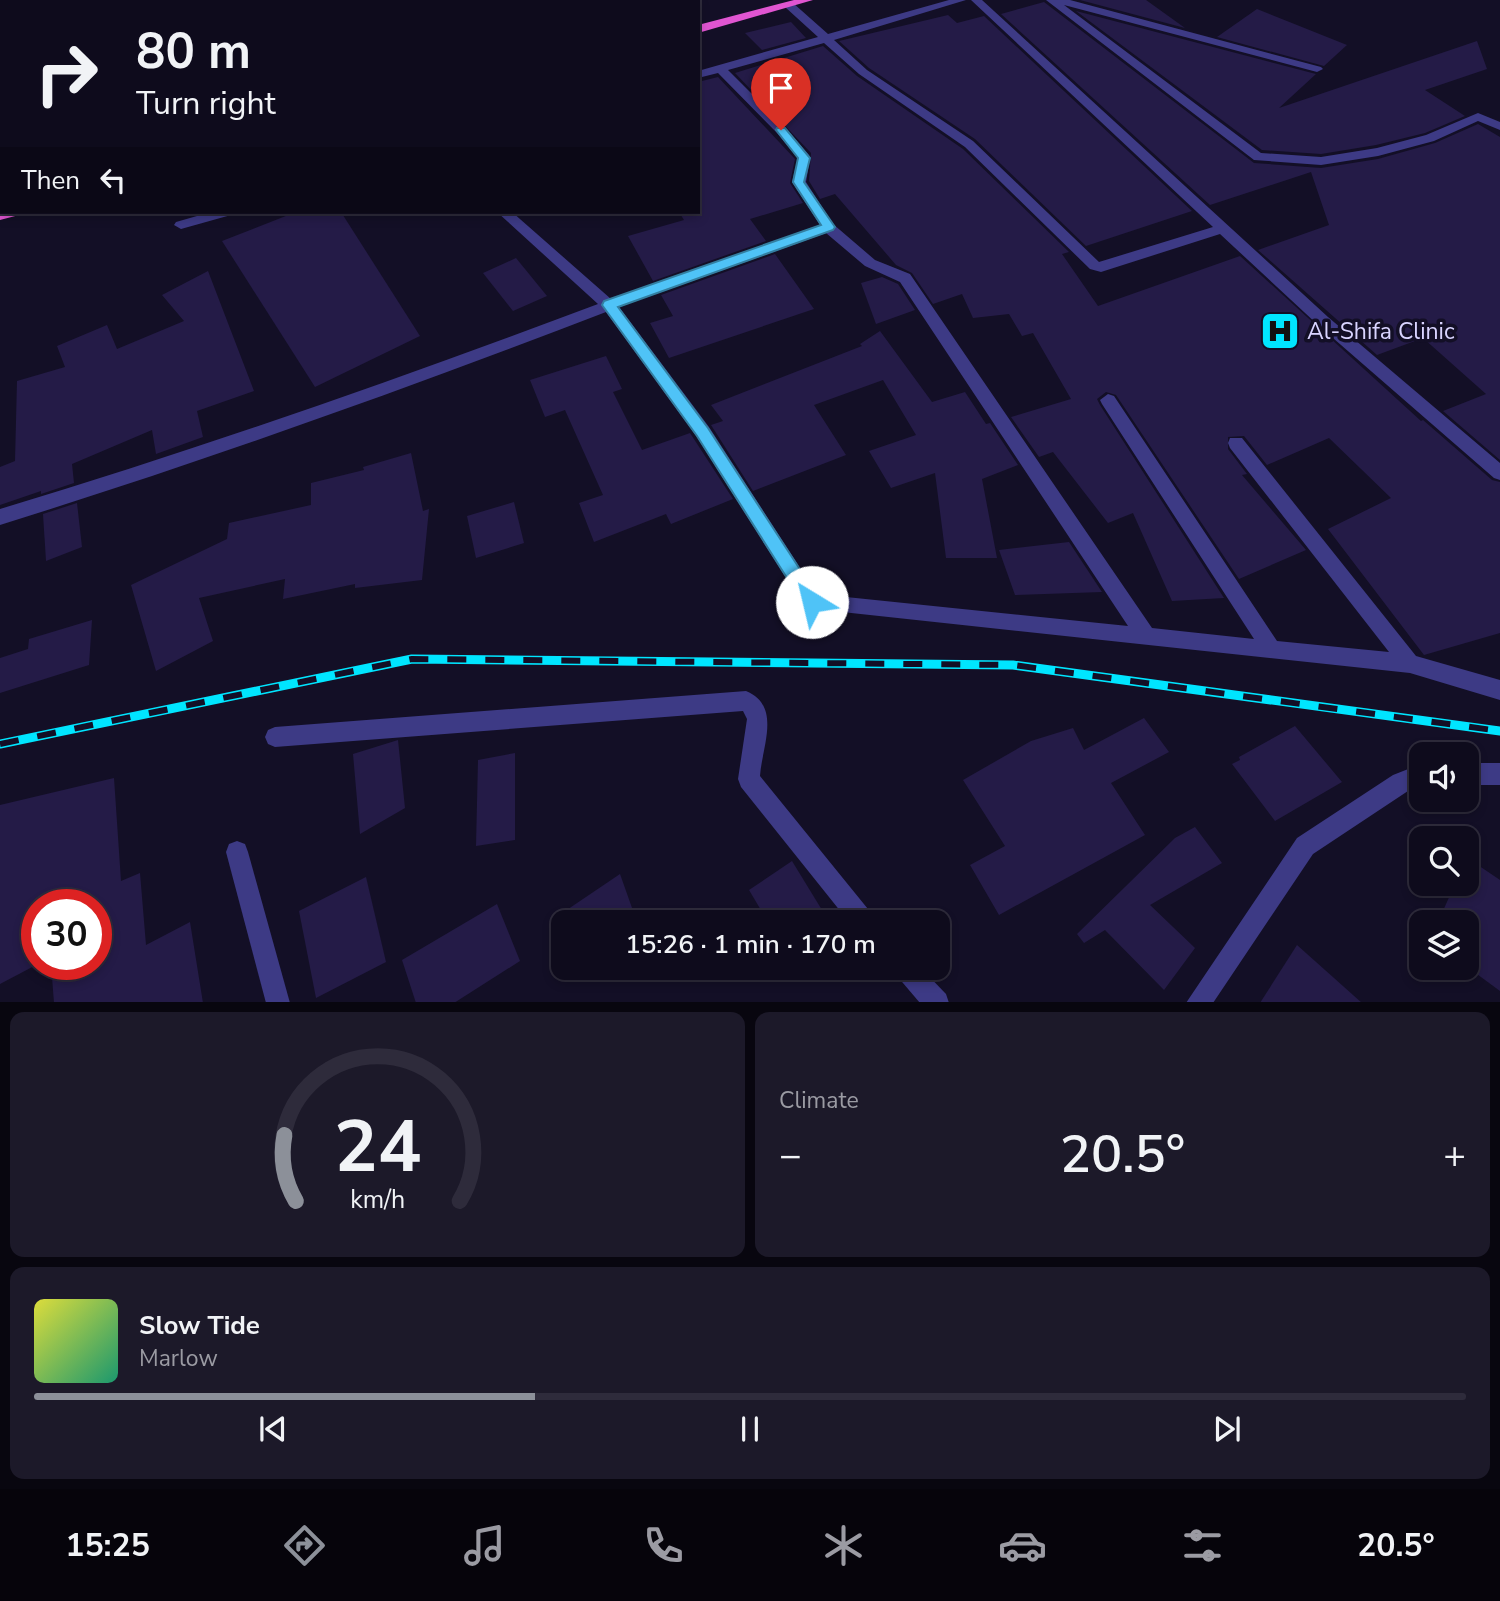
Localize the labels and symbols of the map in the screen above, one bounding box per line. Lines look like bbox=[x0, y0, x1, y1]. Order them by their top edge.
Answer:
pin bbox=[751, 58, 811, 130]
hospital icon: Al-Shifa Clinic bbox=[1259, 310, 1301, 352]
place label: Al-Shifa Clinic bbox=[1307, 316, 1455, 347]
position arrow bbox=[775, 565, 849, 639]
speed limit sign: 30 bbox=[21, 889, 112, 980]

